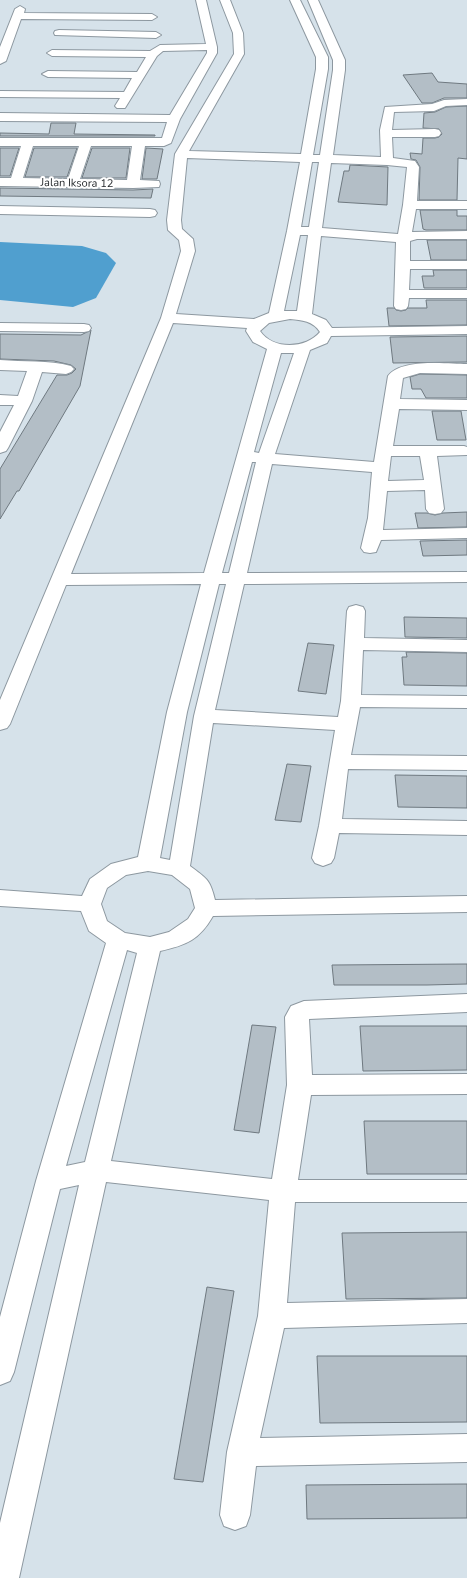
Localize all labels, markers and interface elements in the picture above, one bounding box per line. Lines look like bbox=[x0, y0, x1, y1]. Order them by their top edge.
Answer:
street label: Jalan Iksora 12 bbox=[39, 175, 114, 191]

